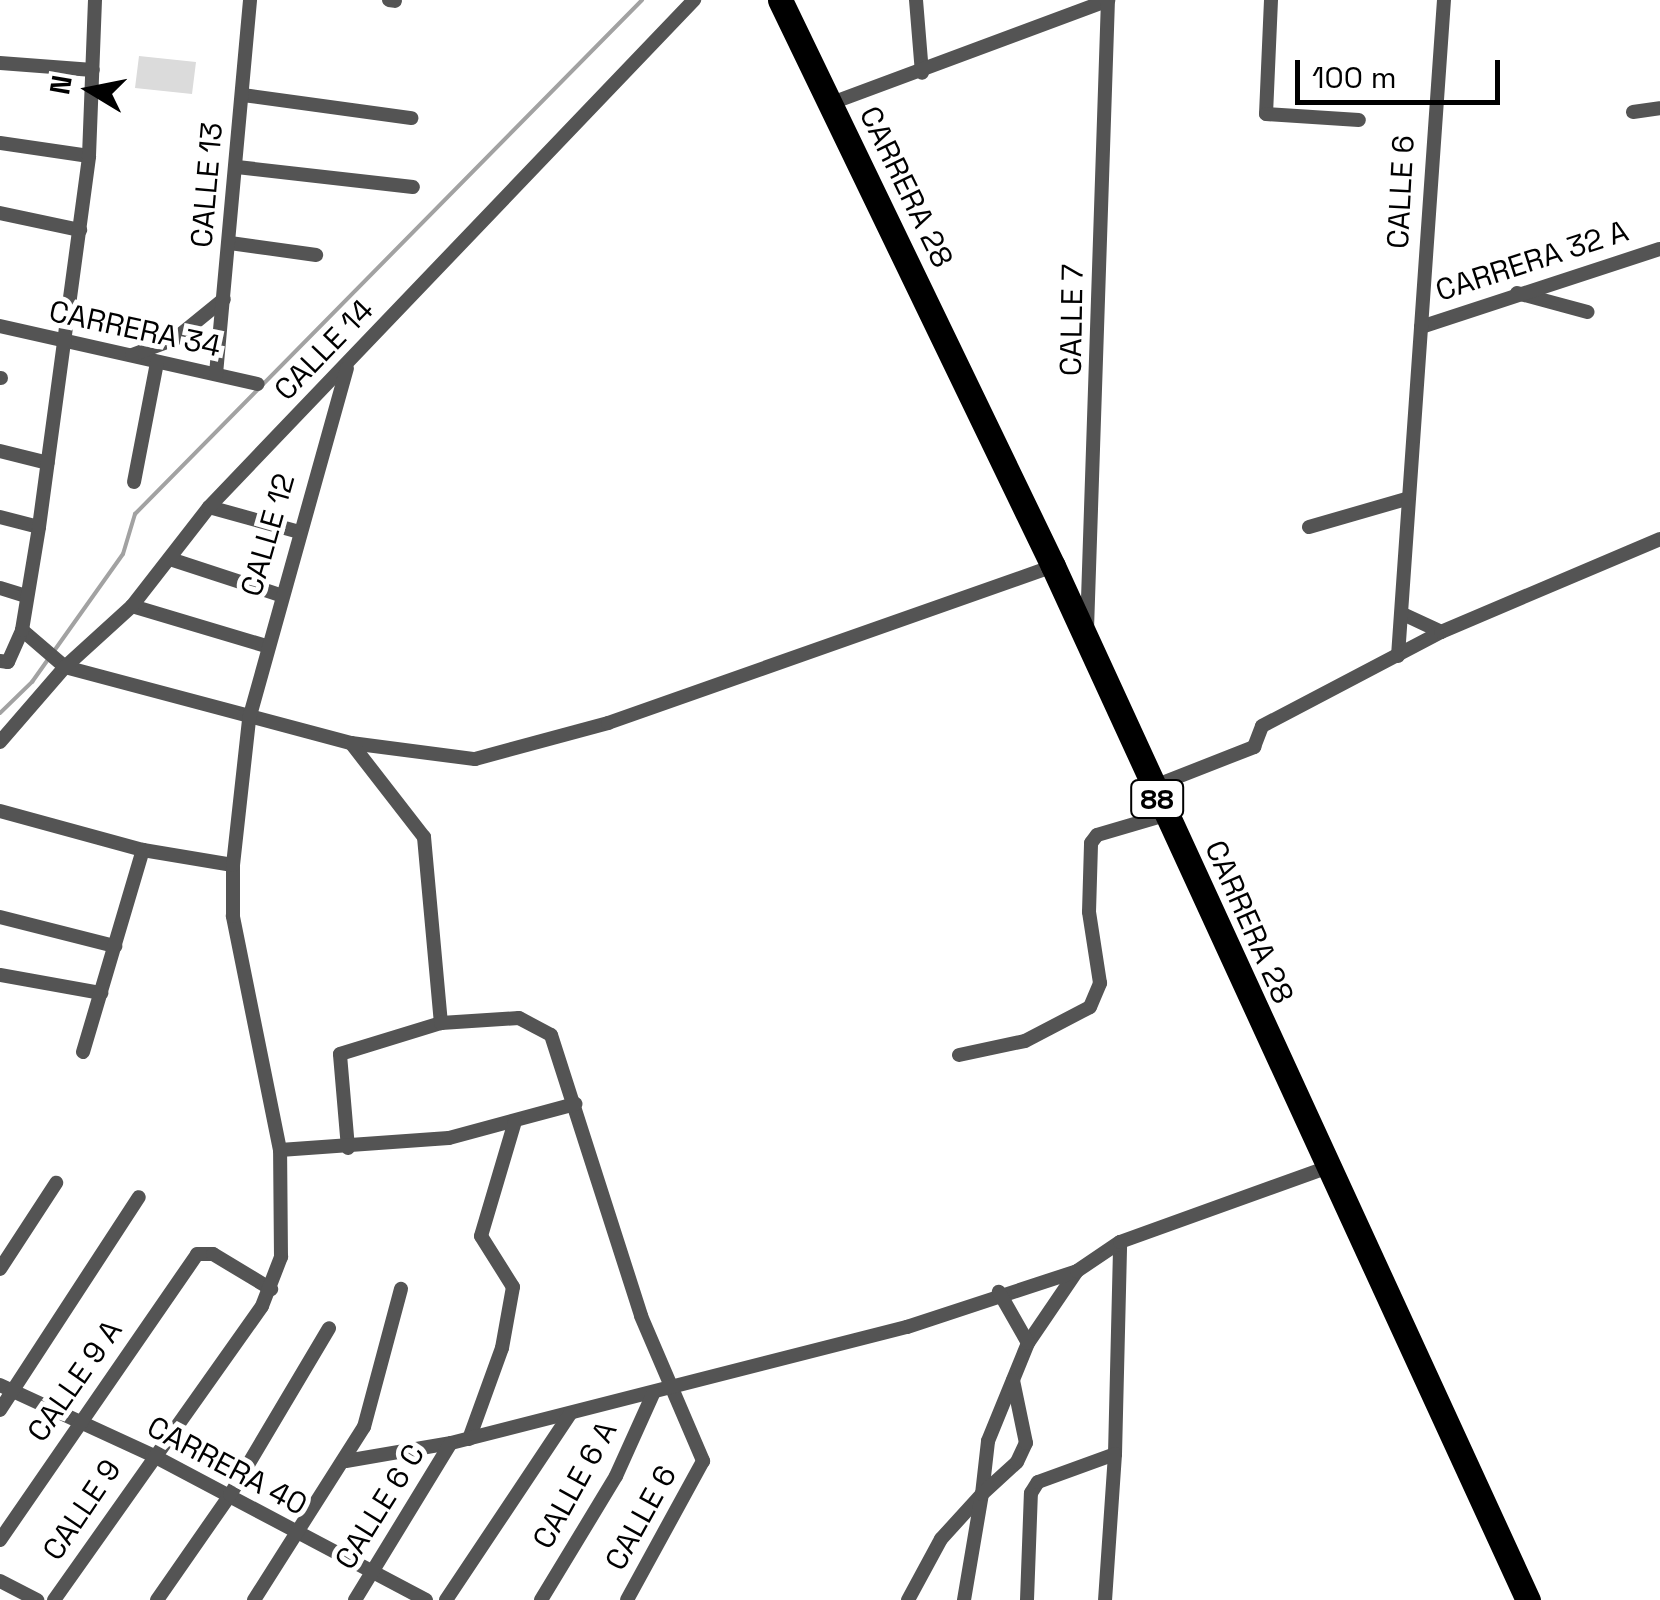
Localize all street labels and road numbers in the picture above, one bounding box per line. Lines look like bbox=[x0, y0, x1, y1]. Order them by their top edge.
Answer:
street label: CARRERA 28 bbox=[851, 100, 961, 274]
street label: CALLE 13 bbox=[184, 121, 230, 249]
street label: CALLE 6 bbox=[1380, 134, 1422, 250]
street label: CARRERA 32 A bbox=[1431, 213, 1633, 309]
street label: CALLE 7 bbox=[1053, 264, 1091, 376]
street label: CALLE 14 bbox=[267, 292, 381, 408]
street label: CARRERA 34 bbox=[46, 293, 224, 365]
street label: CALLE 12 bbox=[233, 470, 303, 600]
road number: 88 bbox=[1130, 776, 1184, 822]
street label: CARRERA 28 bbox=[1197, 835, 1301, 1009]
street label: CALLE 9 A bbox=[20, 1313, 130, 1449]
street label: CARRERA 40 bbox=[141, 1409, 313, 1523]
street label: CALLE 6 A bbox=[525, 1415, 625, 1555]
street label: CALLE 6 C bbox=[327, 1438, 433, 1576]
street label: CALLE 9 bbox=[35, 1453, 129, 1567]
street label: CALLE 6 bbox=[598, 1460, 684, 1576]

